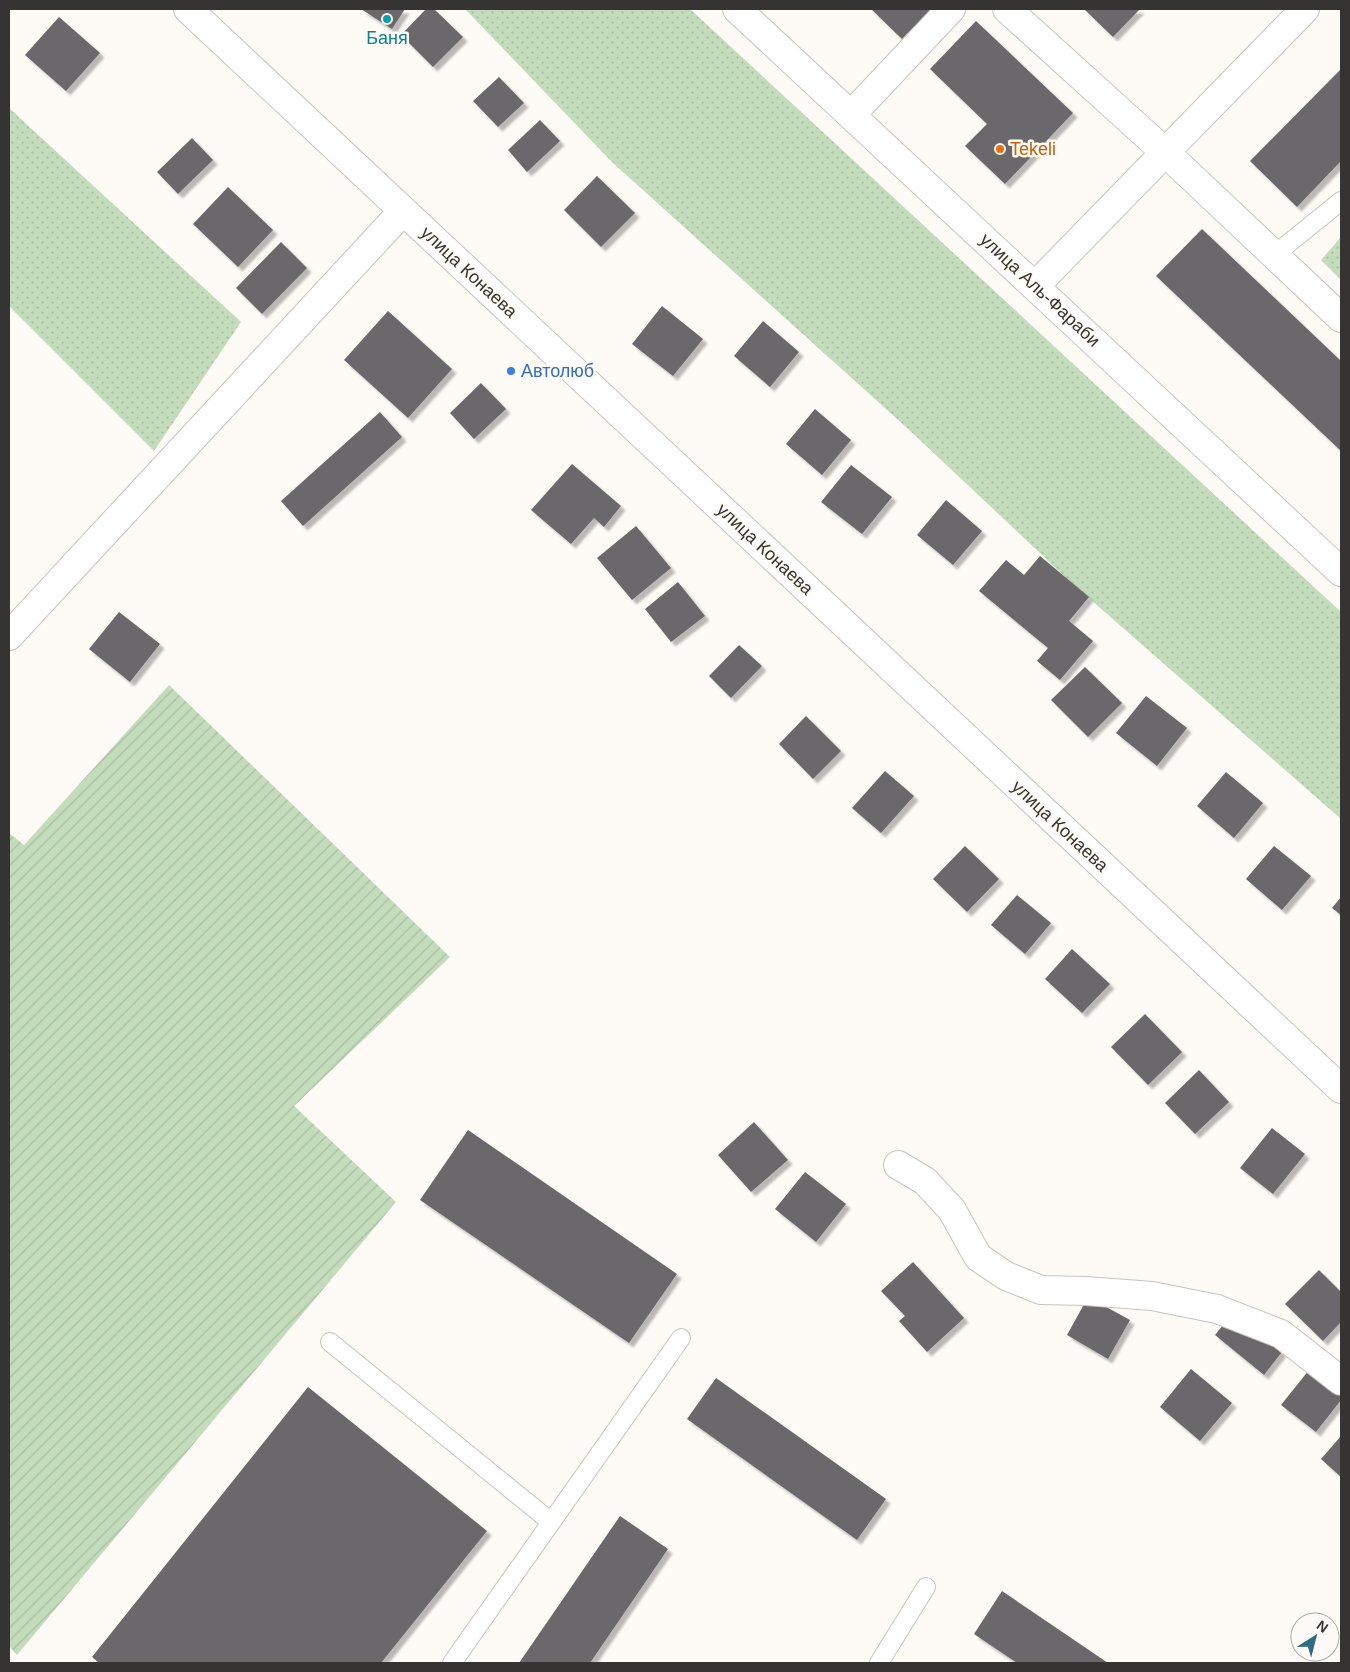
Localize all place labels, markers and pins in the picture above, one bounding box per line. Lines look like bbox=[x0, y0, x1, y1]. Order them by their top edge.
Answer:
marker: Баня bbox=[381, 13, 393, 25]
place label: Баня bbox=[366, 28, 408, 48]
place label: Tekeli bbox=[1010, 139, 1056, 159]
marker: Tekeli bbox=[994, 143, 1006, 155]
place label: Автолюб bbox=[521, 361, 594, 381]
marker: Автолюб bbox=[505, 365, 517, 377]

